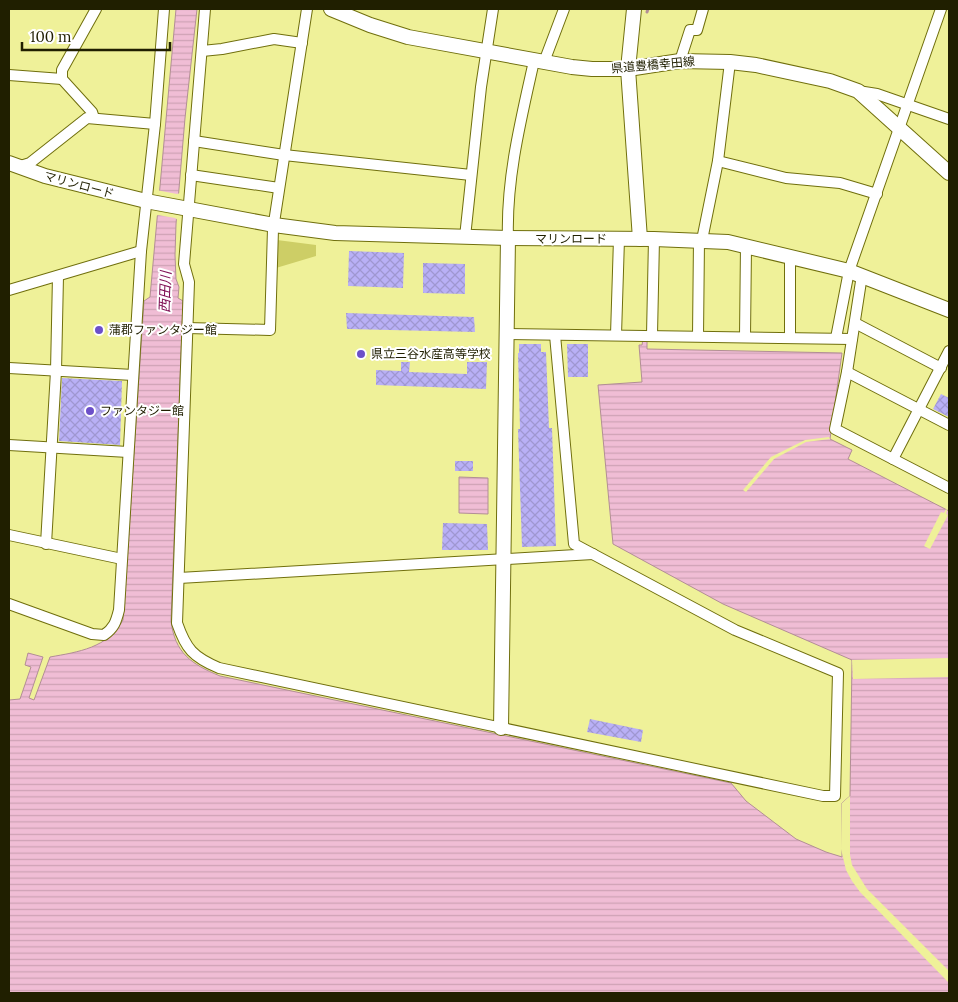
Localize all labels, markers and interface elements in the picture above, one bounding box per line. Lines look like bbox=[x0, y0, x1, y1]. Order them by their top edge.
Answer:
scale bar bbox=[22, 20, 170, 52]
text: 100 m bbox=[30, 27, 71, 46]
street label: 県道豊橋幸田線 bbox=[610, 53, 695, 76]
street label: マリンロード bbox=[42, 168, 116, 201]
street label: マリンロード bbox=[535, 231, 607, 246]
water label: 西田川 bbox=[155, 269, 175, 313]
place label: 蒲郡ファンタジー館 bbox=[109, 322, 217, 337]
marker: 蒲郡ファンタジー館 bbox=[93, 324, 105, 336]
place label: 県立三谷水産高等学校 bbox=[371, 346, 491, 361]
marker: 県立三谷水産高等学校 bbox=[355, 348, 367, 360]
place label: ファンタジー館 bbox=[100, 403, 184, 418]
marker: ファンタジー館 bbox=[84, 405, 96, 417]

